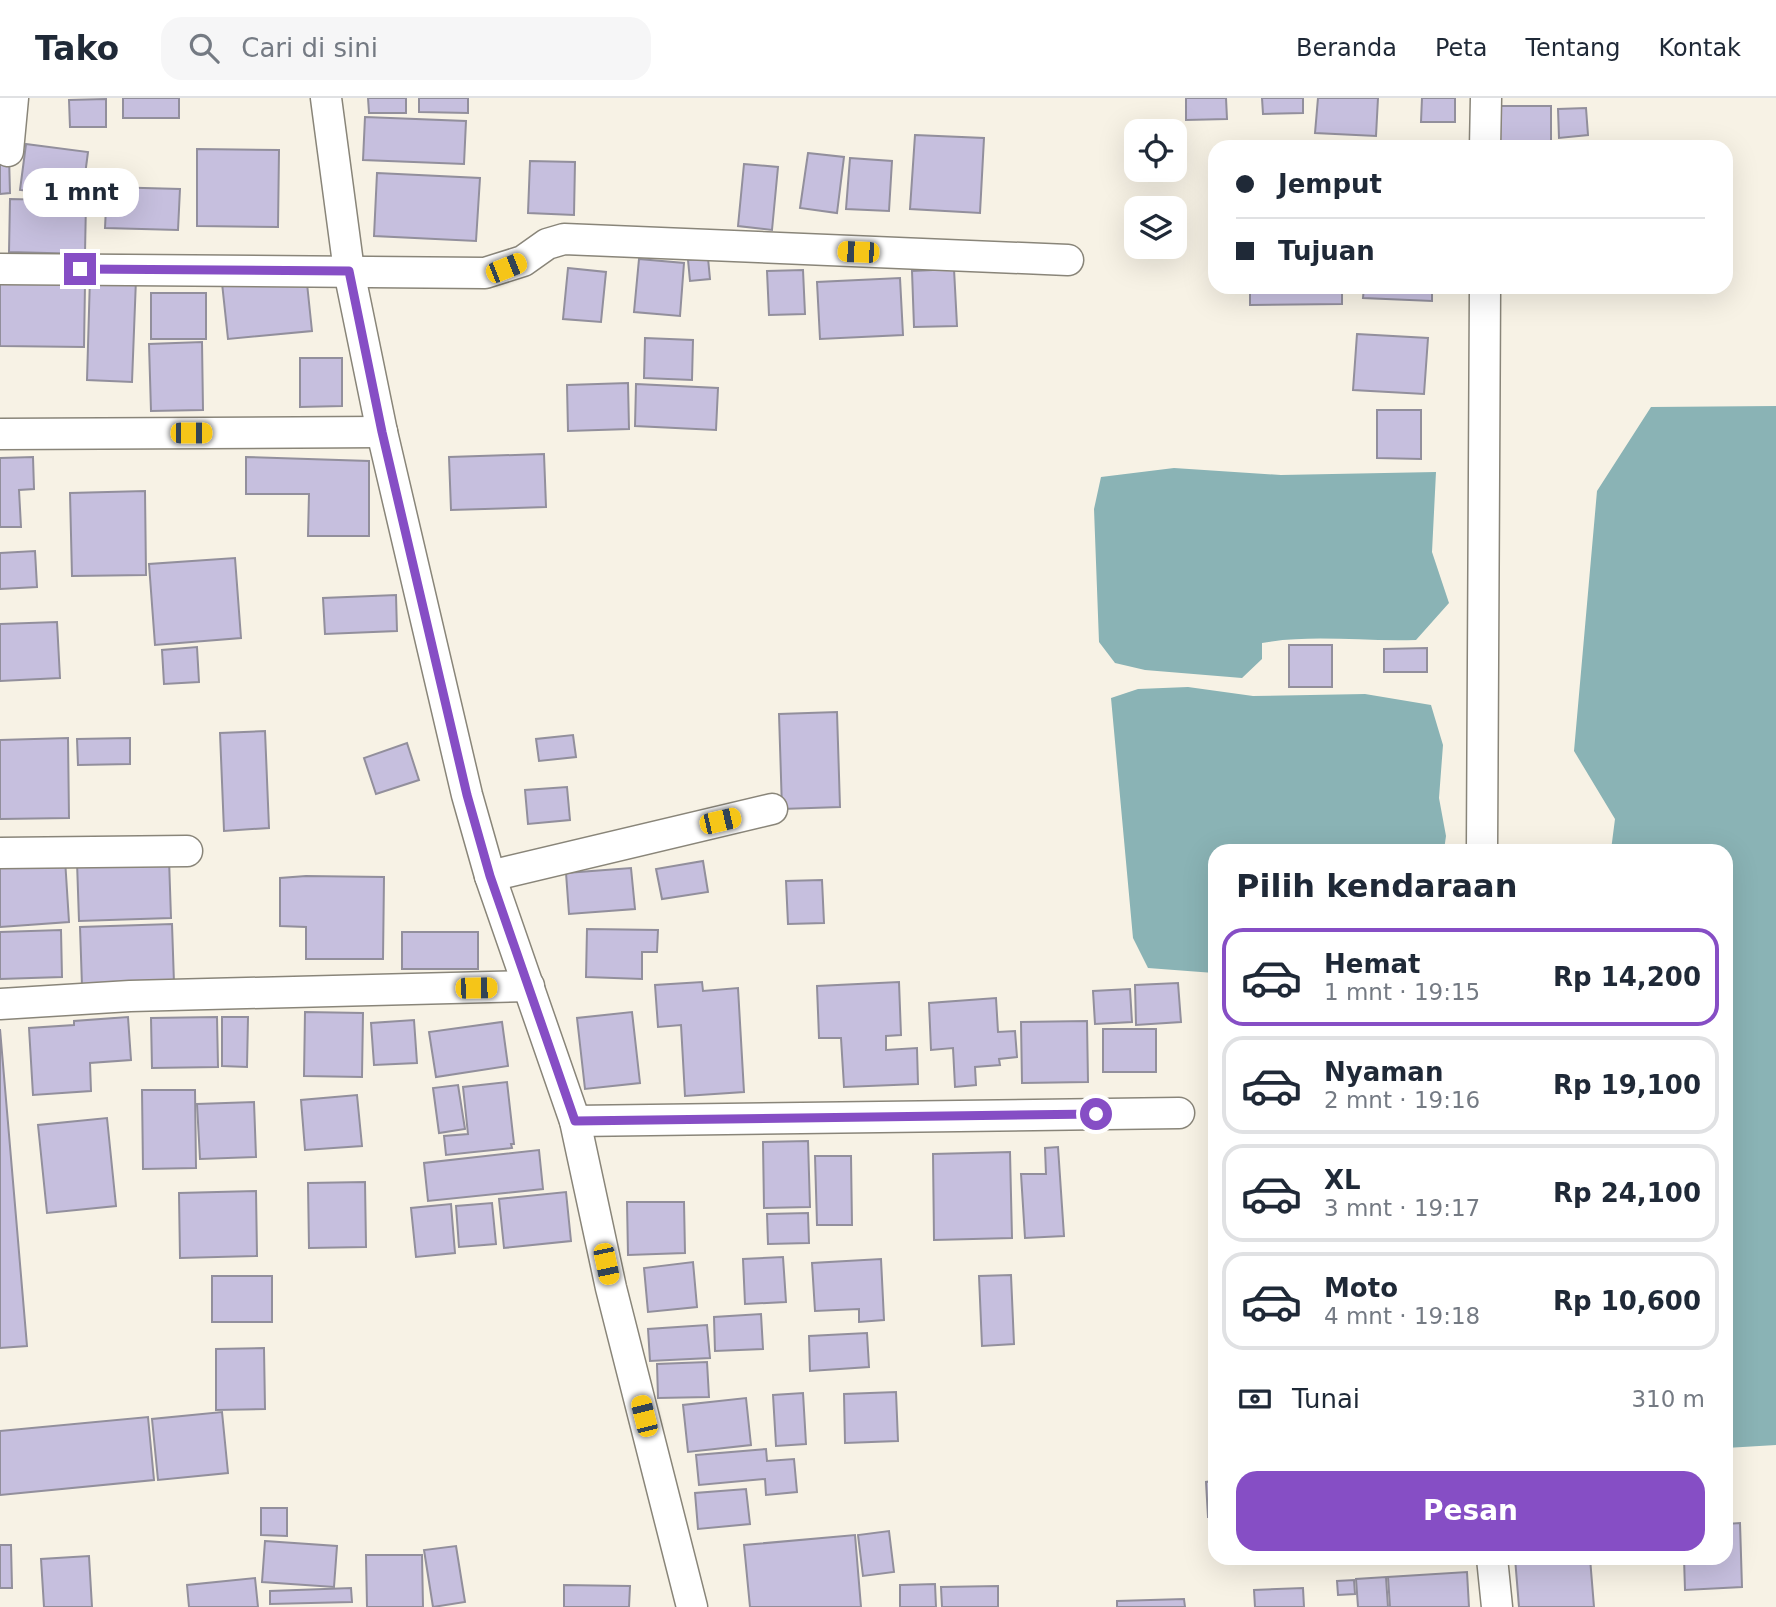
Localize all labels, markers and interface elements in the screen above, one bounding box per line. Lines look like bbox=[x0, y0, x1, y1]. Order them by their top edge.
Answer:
search box bbox=[161, 17, 651, 80]
text: Tako bbox=[35, 29, 119, 68]
icon: search bbox=[185, 29, 223, 67]
text: Cari di sini bbox=[241, 33, 378, 63]
text: Beranda bbox=[1296, 34, 1397, 62]
text: Peta bbox=[1435, 34, 1487, 62]
text: Tentang bbox=[1525, 34, 1621, 62]
text: Kontak bbox=[1659, 34, 1741, 62]
map controls bbox=[1124, 119, 1187, 259]
button: locate bbox=[1124, 119, 1187, 182]
callout: 1 mnt bbox=[22, 167, 138, 216]
text: Jemput bbox=[1278, 169, 1382, 199]
text: 1 mnt bbox=[43, 179, 119, 205]
button: layers bbox=[1124, 196, 1187, 259]
text: Tujuan bbox=[1278, 236, 1375, 266]
car bbox=[837, 241, 880, 263]
car bbox=[483, 250, 530, 286]
route end bbox=[64, 253, 96, 285]
car bbox=[171, 423, 213, 444]
car bbox=[698, 806, 743, 836]
text: Pilih kendaraan bbox=[1236, 867, 1517, 905]
icon: car bbox=[1240, 946, 1303, 1009]
text: Hemat bbox=[1324, 949, 1420, 979]
text: Rp 14,200 bbox=[1553, 962, 1701, 992]
car bbox=[455, 977, 498, 999]
text: 1 mnt · 19:15 bbox=[1324, 979, 1480, 1005]
icon: car bbox=[1240, 1054, 1303, 1117]
text: Nyaman bbox=[1324, 1057, 1443, 1087]
text: Rp 19,100 bbox=[1553, 1070, 1701, 1100]
text: 2 mnt · 19:16 bbox=[1324, 1087, 1480, 1113]
route start bbox=[1080, 1098, 1112, 1130]
icon: car bbox=[1240, 1162, 1303, 1225]
text: XL bbox=[1324, 1165, 1361, 1195]
text: Rp 24,100 bbox=[1553, 1178, 1701, 1208]
text: 3 mnt · 19:17 bbox=[1324, 1195, 1480, 1221]
car bbox=[592, 1241, 621, 1287]
icon: car bbox=[1240, 1270, 1303, 1333]
text: Moto bbox=[1324, 1273, 1398, 1303]
text: Rp 10,600 bbox=[1553, 1286, 1701, 1316]
text: 4 mnt · 19:18 bbox=[1324, 1303, 1480, 1329]
icon: cash bbox=[1236, 1380, 1274, 1418]
text: Tunai bbox=[1292, 1384, 1360, 1414]
text: 310 m bbox=[1631, 1386, 1705, 1412]
car bbox=[629, 1393, 660, 1439]
button: Pesan bbox=[1236, 1471, 1705, 1551]

